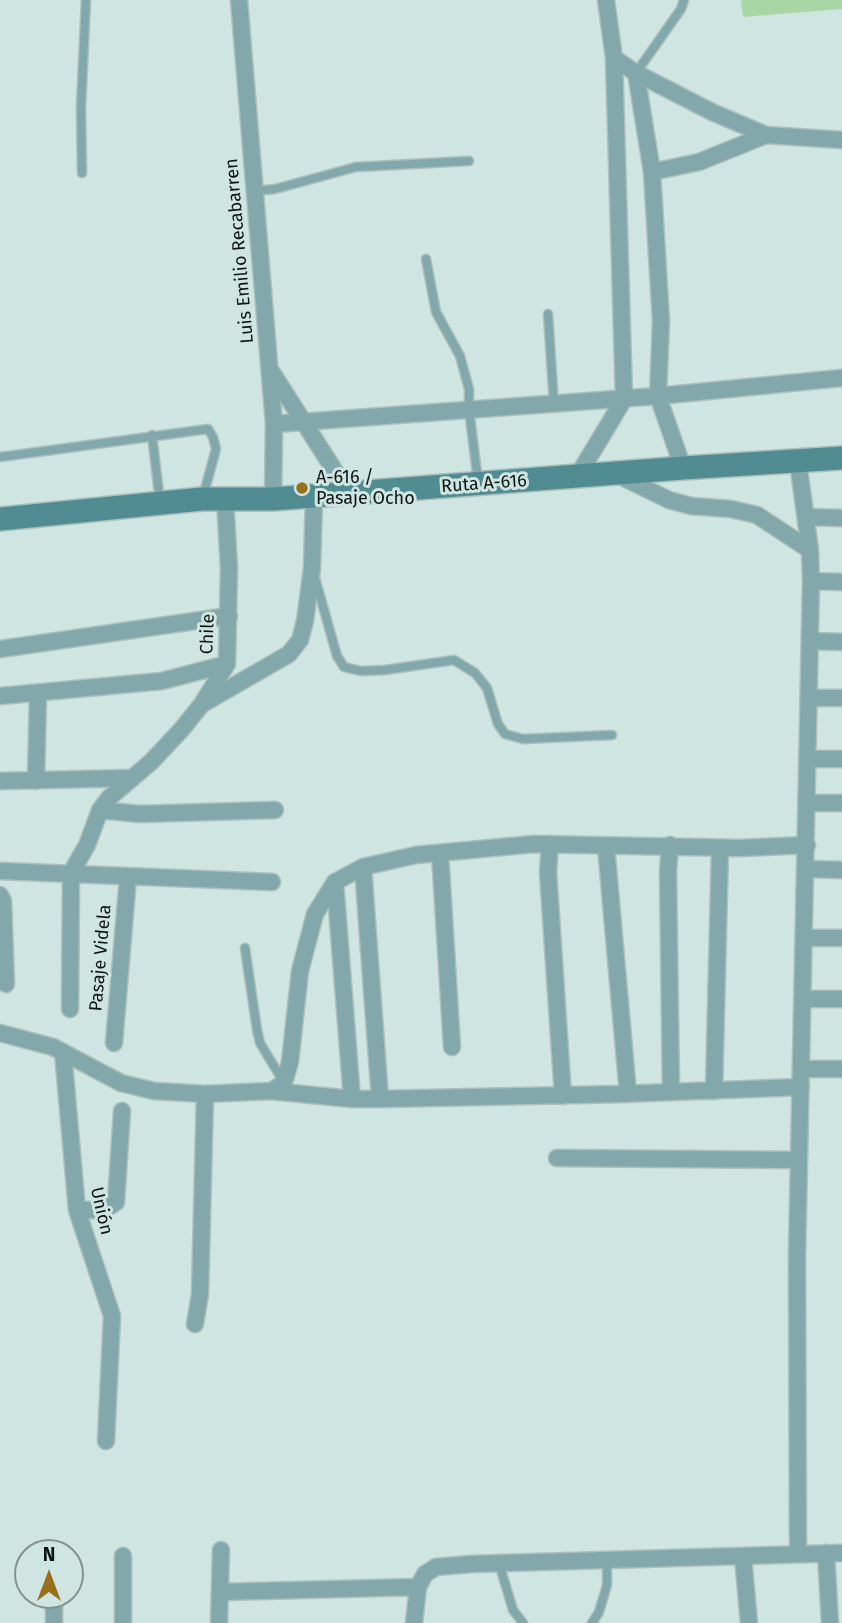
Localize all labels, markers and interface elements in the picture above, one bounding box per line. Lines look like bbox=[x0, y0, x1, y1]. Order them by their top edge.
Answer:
street label: Luis Emilio Recabarren bbox=[221, 158, 259, 344]
place label: A-616 / Pasaje Ocho bbox=[316, 467, 415, 510]
street label: Ruta A-616 bbox=[440, 470, 528, 498]
marker: A-616 / Pasaje Ocho bbox=[294, 480, 310, 496]
street label: Chile bbox=[196, 613, 220, 655]
street label: Pasaje Videla bbox=[86, 904, 116, 1012]
street label: Unión bbox=[85, 1185, 117, 1237]
north arrow bbox=[14, 1539, 84, 1609]
text: N bbox=[43, 1543, 55, 1566]

